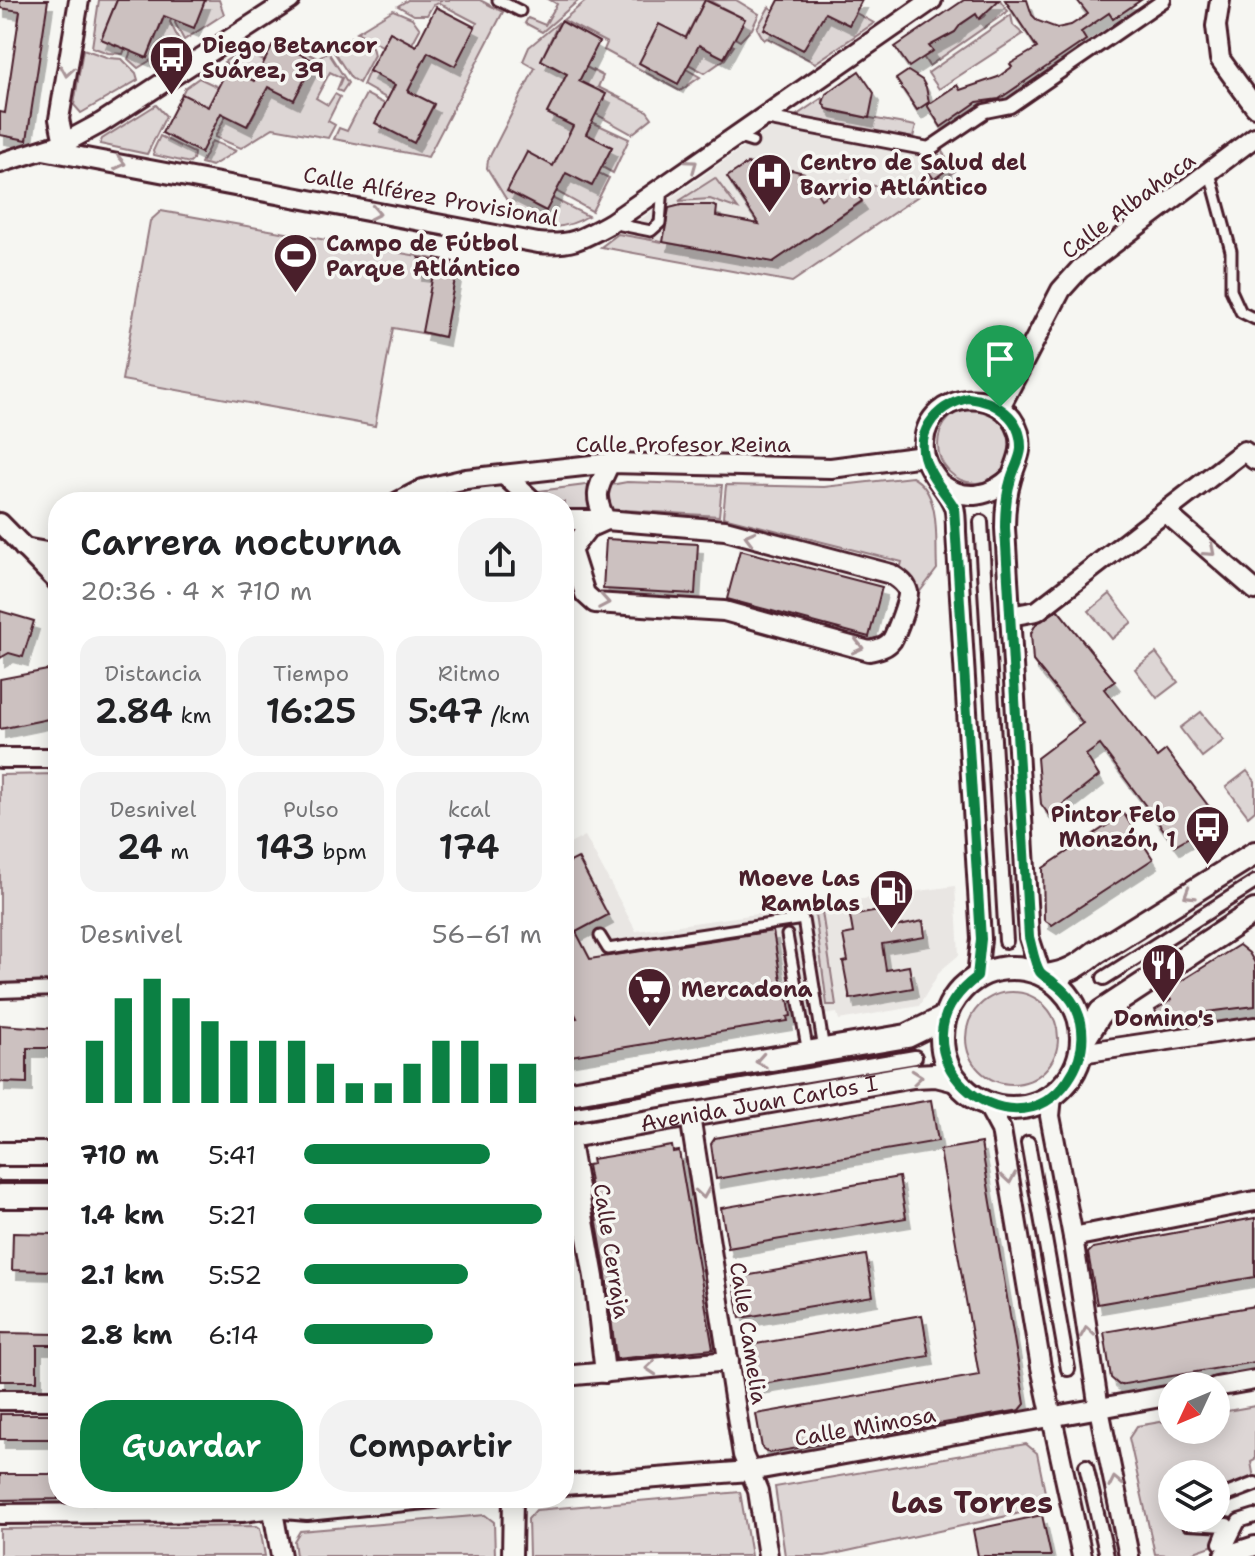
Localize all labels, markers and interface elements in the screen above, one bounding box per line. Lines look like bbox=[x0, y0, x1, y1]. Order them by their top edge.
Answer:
place label: Diego Betancor Suárez, 39 bbox=[202, 31, 378, 85]
bus stop icon: Diego Betancor Suárez, 39 bbox=[147, 34, 195, 97]
one-way arrow bbox=[59, 65, 76, 78]
street label: Calle Albahaca bbox=[1056, 145, 1201, 265]
place label: Centro de Salud del Barrio Atlántico bbox=[800, 148, 1027, 202]
hospital icon: Centro de Salud del Barrio Atlántico bbox=[745, 151, 793, 214]
one-way arrow bbox=[112, 154, 126, 171]
street label: Calle Alférez Provisional bbox=[301, 160, 561, 233]
one-way arrow bbox=[683, 160, 698, 174]
one-way arrow bbox=[368, 203, 382, 220]
place label: Campo de Fútbol Parque Atlántico bbox=[326, 229, 520, 283]
sports icon: Campo de Fútbol Parque Atlántico bbox=[271, 232, 319, 295]
pin bbox=[966, 325, 1034, 407]
icon: arrive bbox=[978, 337, 1022, 381]
street label: Calle Profesor Reina bbox=[575, 430, 791, 459]
text: Carrera nocturna bbox=[80, 518, 401, 567]
button: share bbox=[458, 518, 542, 602]
one-way arrow bbox=[743, 529, 757, 546]
one-way arrow bbox=[1201, 541, 1215, 556]
text: 20:36 · 4 × 710 m bbox=[80, 573, 312, 608]
one-way arrow bbox=[597, 592, 611, 609]
one-way arrow bbox=[851, 638, 865, 655]
text: Distancia bbox=[105, 659, 202, 688]
text: Tiempo bbox=[273, 659, 349, 688]
text: Ritmo bbox=[438, 659, 500, 688]
text: 2.84 bbox=[94, 688, 173, 734]
text: 16:25 bbox=[266, 688, 356, 734]
text: 5:47 bbox=[408, 688, 483, 734]
text: km bbox=[173, 701, 212, 730]
text: /km bbox=[483, 701, 530, 730]
text: Desnivel bbox=[110, 795, 196, 824]
text: Pulso bbox=[283, 795, 339, 824]
text: kcal bbox=[448, 795, 490, 824]
place label: Pintor Felo Monzón, 1 bbox=[1051, 800, 1176, 854]
bus stop icon: Pintor Felo Monzón, 1 bbox=[1183, 803, 1231, 866]
text: 24 bbox=[117, 824, 163, 870]
text: 143 bbox=[255, 824, 315, 870]
text: 174 bbox=[439, 824, 500, 870]
text: m bbox=[163, 837, 189, 866]
text: bpm bbox=[315, 837, 367, 866]
place label: Moeve Las Ramblas bbox=[738, 864, 860, 918]
fuel station icon: Moeve Las Ramblas bbox=[867, 867, 915, 930]
one-way arrow bbox=[1183, 885, 1198, 900]
text: Desnivel bbox=[80, 916, 182, 951]
text: 56–61 m bbox=[432, 916, 542, 951]
restaurant icon: Domino's bbox=[1140, 941, 1188, 1004]
supermarket icon: Mercadona bbox=[626, 965, 674, 1028]
place label: Mercadona bbox=[681, 975, 813, 1004]
place label: Domino's bbox=[1114, 1004, 1214, 1033]
one-way arrow bbox=[754, 1051, 768, 1068]
street label: Avenida Juan Carlos I bbox=[638, 1068, 880, 1138]
one-way arrow bbox=[911, 1069, 924, 1086]
text: 710 m bbox=[80, 1137, 159, 1172]
text: 5:41 bbox=[208, 1137, 256, 1172]
one-way arrow bbox=[1000, 1171, 1017, 1184]
street label: Calle Cerraja bbox=[587, 1181, 637, 1321]
one-way arrow bbox=[693, 1186, 710, 1200]
text: 1.4 km bbox=[80, 1197, 164, 1232]
text: 5:21 bbox=[208, 1197, 257, 1232]
text: 2.1 km bbox=[80, 1257, 164, 1292]
text: 5:52 bbox=[208, 1257, 262, 1292]
street label: Calle Camelia bbox=[723, 1260, 774, 1407]
text: 2.8 km bbox=[80, 1317, 173, 1352]
text: 6:14 bbox=[208, 1317, 258, 1352]
one-way arrow bbox=[1079, 1325, 1096, 1339]
one-way arrow bbox=[645, 1360, 658, 1377]
north arrow bbox=[1158, 1372, 1230, 1444]
map controls bbox=[1158, 1372, 1230, 1532]
button: Guardar bbox=[80, 1400, 303, 1492]
button: Compartir bbox=[319, 1400, 542, 1492]
street label: Calle Mimosa bbox=[792, 1400, 938, 1453]
button: layers bbox=[1158, 1460, 1230, 1532]
one-way arrow bbox=[1107, 1476, 1124, 1490]
district label: Las Torres bbox=[891, 1482, 1053, 1523]

